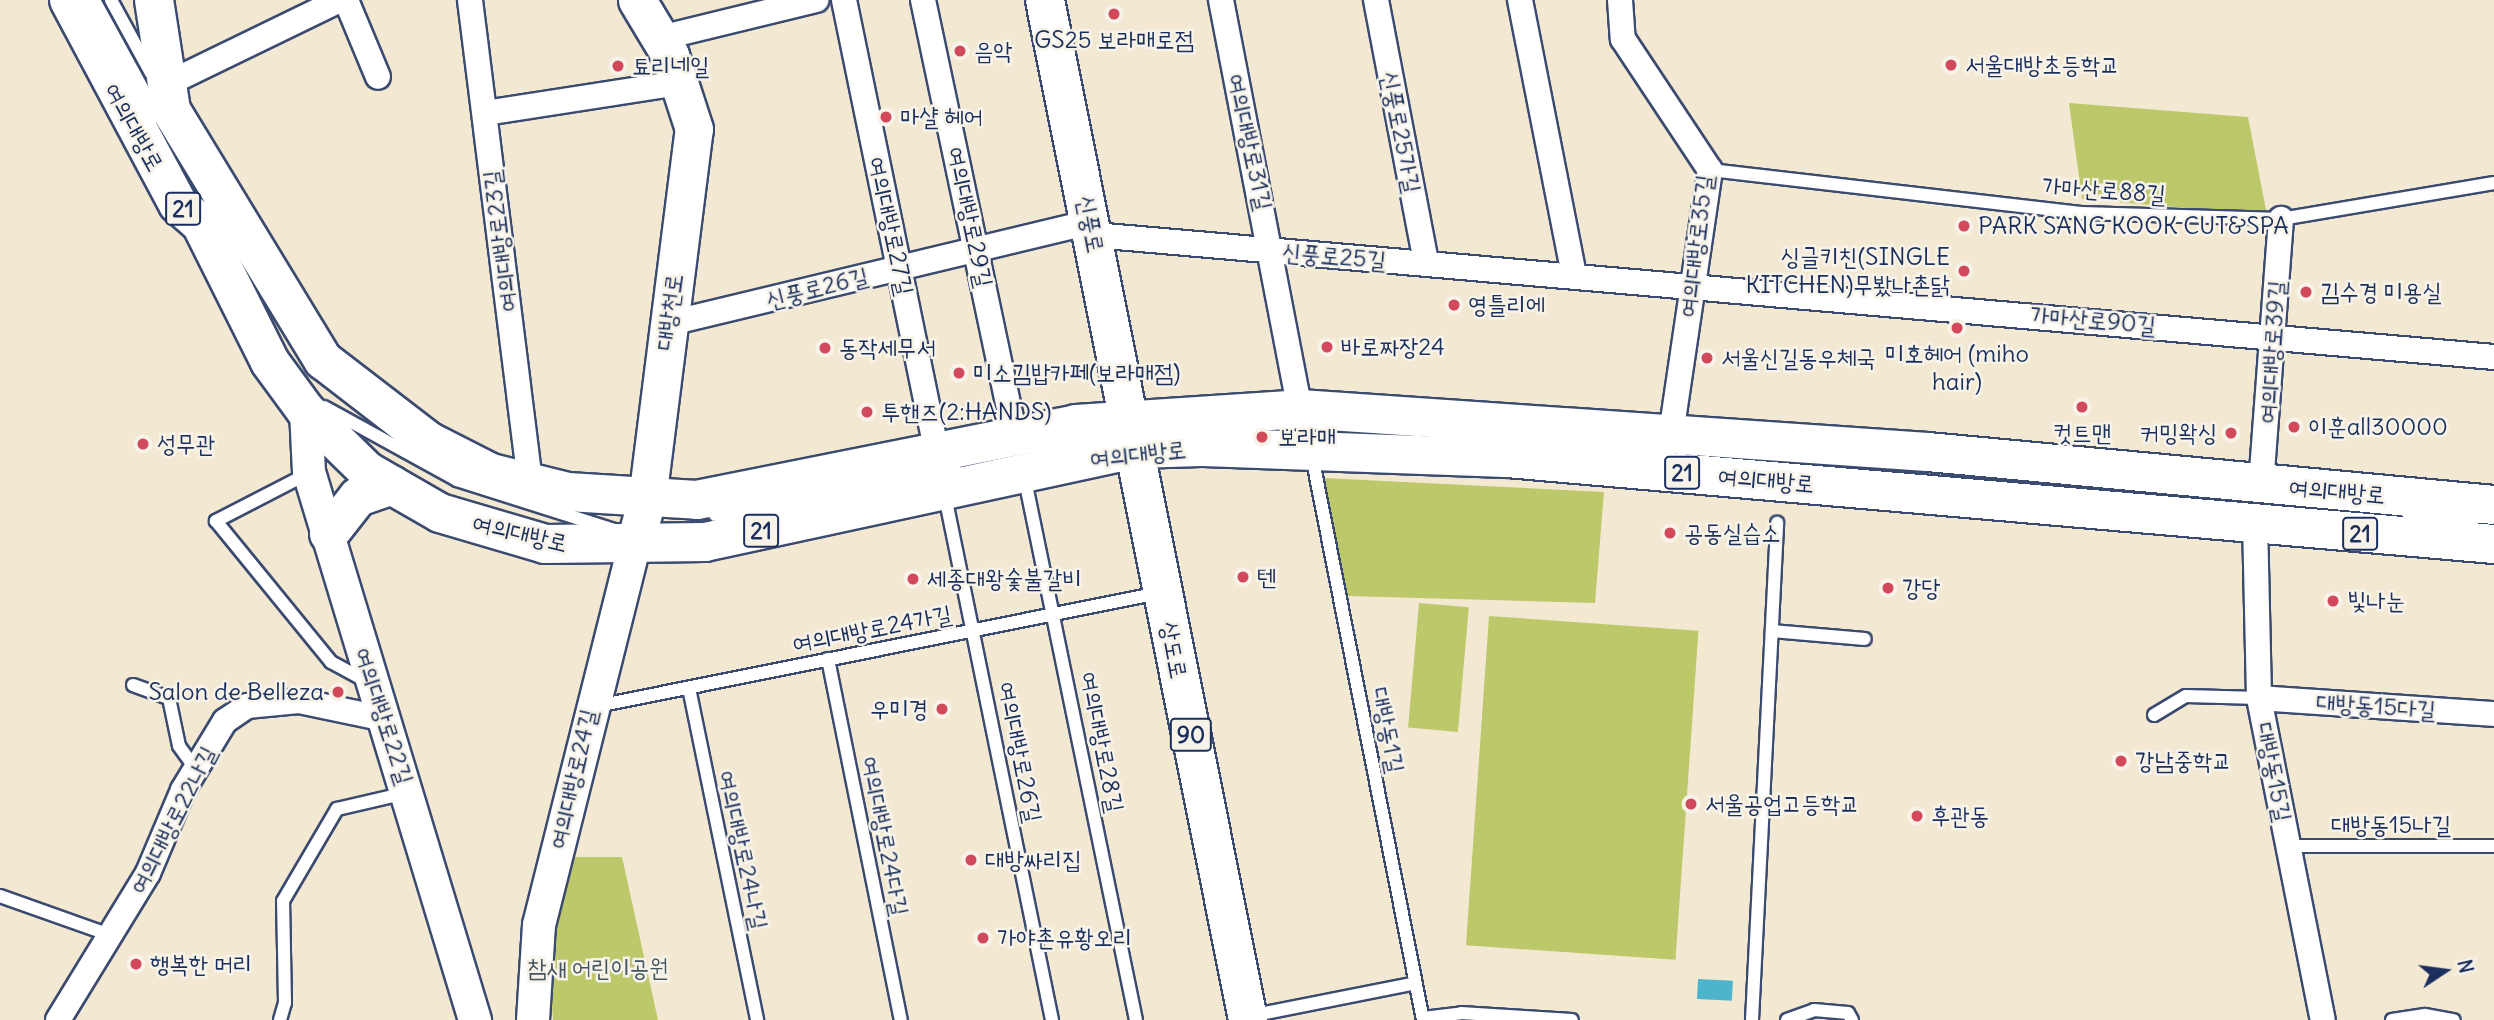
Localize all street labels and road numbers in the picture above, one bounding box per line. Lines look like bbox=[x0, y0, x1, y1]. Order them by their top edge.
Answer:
street label: 신풍로25가길 bbox=[1375, 69, 1427, 195]
street label: 여의대방로31길 bbox=[1221, 71, 1279, 213]
street label: 여의대방로 bbox=[98, 78, 170, 176]
street label: 여의대방로29길 bbox=[941, 144, 999, 290]
street label: 여의대방로27길 bbox=[862, 154, 920, 298]
street label: 여의대방로23길 bbox=[477, 168, 523, 314]
street label: 가마산로88길 bbox=[2041, 171, 2167, 209]
street label: 여의대방로35길 bbox=[1673, 173, 1719, 319]
road number: 21 bbox=[164, 190, 202, 229]
street label: 신풍로 bbox=[1071, 193, 1111, 255]
street label: 신풍로25길 bbox=[1281, 237, 1387, 275]
street label: 신풍로26길 bbox=[763, 261, 871, 315]
street label: 대방천로 bbox=[649, 272, 689, 352]
street label: 여의대방로39길 bbox=[2253, 280, 2291, 424]
street label: 가마산로90길 bbox=[2029, 300, 2157, 340]
street label: 여의대방로 bbox=[1088, 435, 1188, 473]
road number: 21 bbox=[1663, 453, 1701, 492]
street label: 여의대방로 bbox=[1717, 461, 1815, 499]
street label: 여의대방로 bbox=[2288, 472, 2386, 510]
street label: 여의대방로 bbox=[470, 508, 570, 558]
road number: 21 bbox=[742, 512, 780, 551]
road number: 21 bbox=[2341, 514, 2379, 554]
street label: 여의대방로24가길 bbox=[790, 599, 954, 659]
street label: 상도로 bbox=[1154, 619, 1194, 681]
street label: 여의대방로22길 bbox=[348, 644, 420, 788]
street label: 여의대방로28길 bbox=[1074, 669, 1130, 815]
street label: 여의대방로26길 bbox=[992, 679, 1048, 825]
street label: 대방동1길 bbox=[1366, 685, 1410, 775]
street label: 대방동15다길 bbox=[2315, 687, 2437, 725]
street label: 여의대방로24길 bbox=[543, 706, 603, 852]
road number: 90 bbox=[1168, 716, 1214, 754]
street label: 대방동15길 bbox=[2250, 720, 2298, 824]
street label: 여의대방로22나길 bbox=[124, 742, 222, 898]
street label: 여의대방로24다길 bbox=[855, 754, 915, 918]
street label: 여의대방로24나길 bbox=[712, 768, 774, 932]
street label: 대방동15나길 bbox=[2331, 811, 2451, 839]

